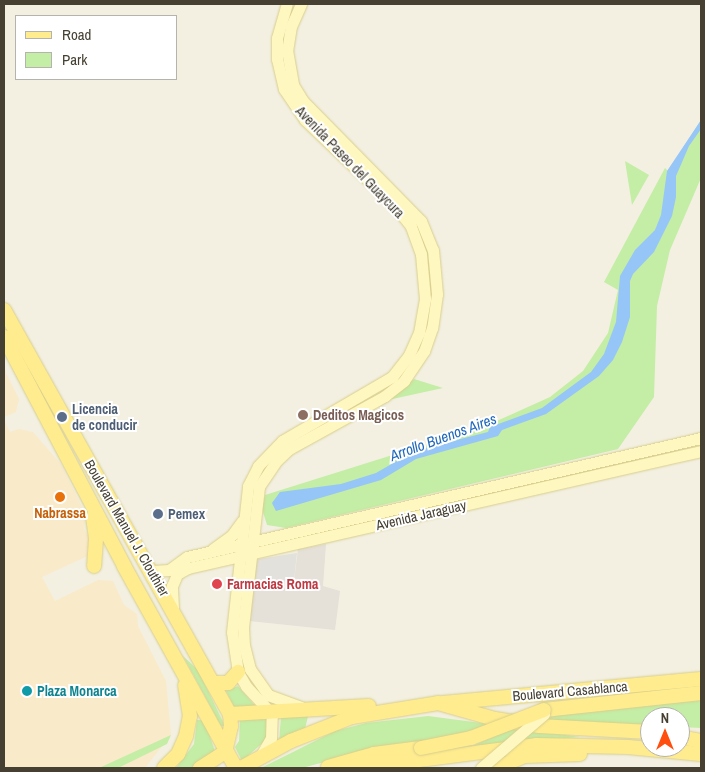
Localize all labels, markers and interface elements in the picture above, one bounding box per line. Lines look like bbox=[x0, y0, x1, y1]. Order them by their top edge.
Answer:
legend bbox=[15, 15, 178, 80]
text: Road bbox=[62, 24, 91, 45]
text: Park bbox=[62, 49, 87, 70]
street label: Avenida Paseo del Guaycura bbox=[292, 103, 408, 221]
place label: Licencia de conducir bbox=[72, 401, 137, 434]
place label: Deditos Magicos bbox=[313, 407, 404, 423]
marker: Deditos Magicos bbox=[297, 409, 309, 421]
water label: Arrollo Buenos Aires bbox=[387, 409, 499, 465]
marker: Licencia de conducir bbox=[56, 411, 68, 423]
street label: Boulevard Manuel J. Clouthier bbox=[81, 457, 173, 599]
marker: Nabrassa bbox=[54, 491, 66, 503]
street label: Avenida Jaraguay bbox=[374, 496, 468, 534]
place label: Nabrassa bbox=[34, 505, 86, 521]
place label: Pemex bbox=[168, 506, 205, 522]
marker: Pemex bbox=[152, 508, 164, 520]
place label: Farmacias Roma bbox=[227, 576, 318, 592]
marker: Farmacias Roma bbox=[211, 578, 223, 590]
street label: Boulevard Casablanca bbox=[512, 678, 628, 704]
place label: Plaza Monarca bbox=[37, 683, 117, 699]
marker: Plaza Monarca bbox=[21, 685, 33, 697]
north arrow bbox=[640, 707, 690, 757]
text: N bbox=[661, 709, 669, 727]

